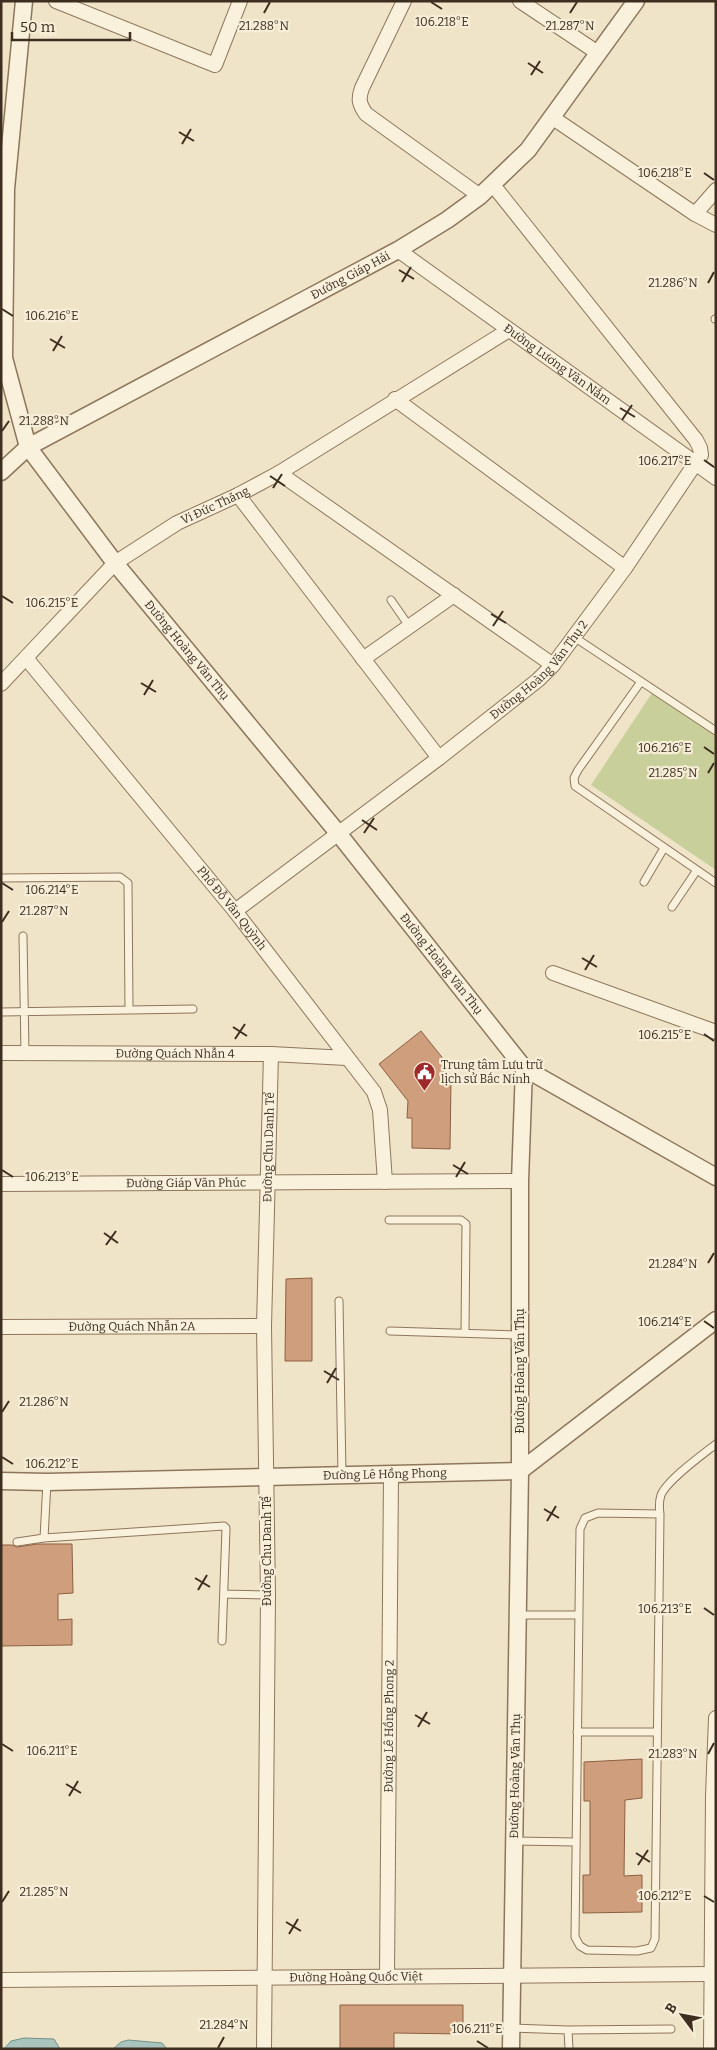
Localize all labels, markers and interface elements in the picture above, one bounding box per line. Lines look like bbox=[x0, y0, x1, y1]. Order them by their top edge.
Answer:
scale bar bbox=[12, 10, 130, 42]
text: 106.218°E bbox=[415, 15, 469, 29]
text: 50 m bbox=[20, 18, 56, 36]
text: 21.288°N bbox=[239, 19, 289, 33]
text: 21.287°N bbox=[545, 19, 595, 33]
text: 106.218°E bbox=[638, 166, 692, 180]
street label: Đường Giáp Hải bbox=[308, 248, 393, 302]
text: 21.286°N bbox=[648, 276, 698, 290]
text: 106.216°E bbox=[25, 309, 79, 323]
street label: Đường Lương Văn Nắm bbox=[501, 321, 614, 408]
text: 21.288°N bbox=[19, 414, 69, 428]
text: 106.217°E bbox=[639, 454, 691, 468]
street label: Vi Đức Thăng bbox=[179, 483, 252, 527]
text: 106.215°E bbox=[26, 596, 78, 610]
street label: Đường Hoàng Văn Thụ bbox=[142, 597, 232, 703]
street label: Đường Hoàng Văn Thụ 2 bbox=[487, 618, 591, 722]
text: 106.216°E bbox=[638, 741, 692, 755]
text: 21.285°N bbox=[649, 766, 698, 780]
street label: Phố Đỗ Văn Quỳnh bbox=[194, 864, 270, 953]
text: 106.214°E bbox=[26, 883, 78, 897]
text: 21.287°N bbox=[19, 904, 69, 918]
street label: Đường Hoàng Văn Thụ bbox=[397, 910, 486, 1018]
text: 106.215°E bbox=[639, 1028, 691, 1042]
street label: Đường Quách Nhẫn 4 bbox=[115, 1046, 235, 1061]
place label: Trung tâm Lưu trữ lịch sử Bắc Ninh bbox=[441, 1058, 543, 1086]
public building icon: Trung tâm Lưu trữ lịch sử Bắc Ninh bbox=[413, 1060, 437, 1091]
street label: Đường Chu Danh Tể bbox=[260, 1092, 277, 1202]
text: 106.213°E bbox=[25, 1170, 79, 1184]
street label: Đường Giáp Văn Phúc bbox=[126, 1176, 246, 1190]
text: 21.284°N bbox=[648, 1257, 698, 1271]
street label: Đường Hoàng Văn Thụ bbox=[513, 1308, 527, 1433]
text: 106.214°E bbox=[639, 1315, 691, 1329]
street label: Đường Quách Nhẫn 2A bbox=[68, 1319, 196, 1334]
text: 21.286°N bbox=[19, 1395, 69, 1409]
text: 106.212°E bbox=[26, 1457, 78, 1471]
street label: Đường Lê Hồng Phong bbox=[323, 1466, 447, 1483]
street label: Đường Chu Danh Tể bbox=[259, 1496, 274, 1606]
text: 106.213°E bbox=[638, 1602, 692, 1616]
street label: Đường Lê Hồng Phong 2 bbox=[381, 1660, 397, 1792]
street label: Đường Hoàng Văn Thụ bbox=[507, 1713, 523, 1839]
text: 106.211°E bbox=[27, 1744, 77, 1758]
text: 21.283°N bbox=[648, 1747, 698, 1761]
text: 21.285°N bbox=[20, 1885, 69, 1899]
text: 106.212°E bbox=[639, 1889, 691, 1903]
street label: Đường Hoàng Quốc Việt bbox=[289, 1969, 423, 1985]
north arrow bbox=[657, 1990, 707, 2040]
text: B bbox=[662, 2000, 681, 2017]
text: 21.284°N bbox=[199, 2018, 249, 2032]
text: 106.211°E bbox=[452, 2022, 502, 2036]

